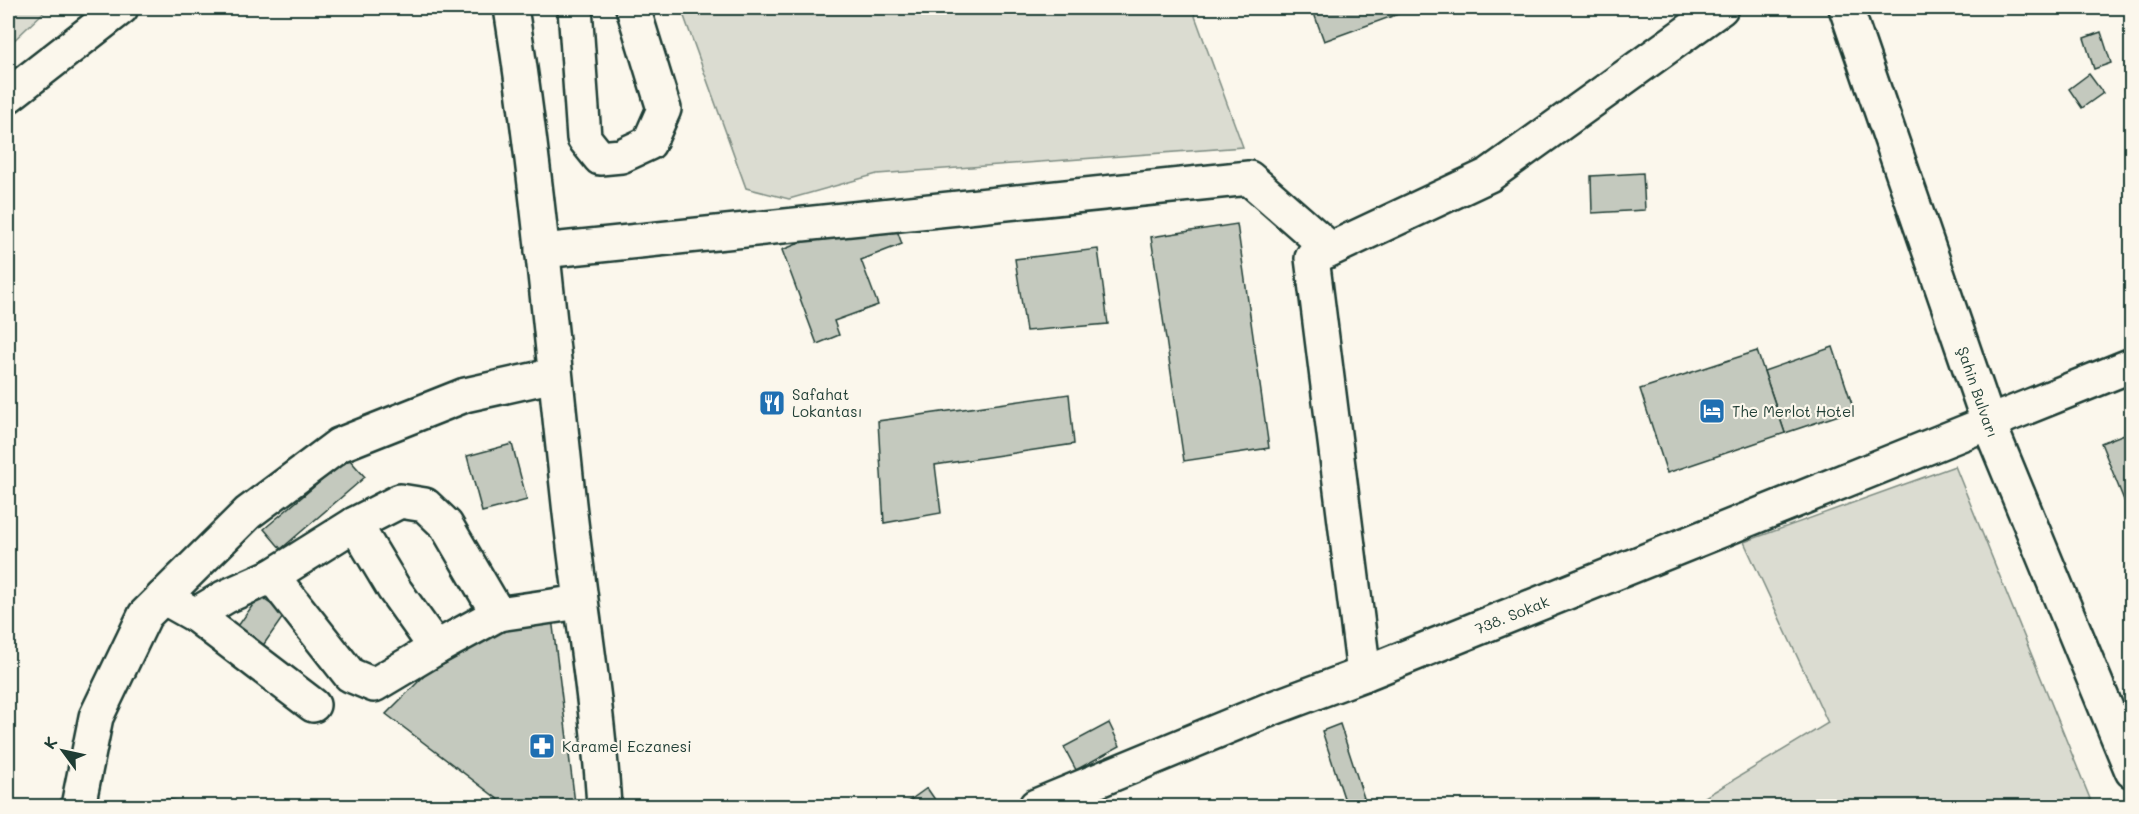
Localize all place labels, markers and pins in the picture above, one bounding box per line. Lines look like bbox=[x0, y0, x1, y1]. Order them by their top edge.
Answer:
place label: Safahat Lokantası bbox=[792, 384, 862, 421]
restaurant icon: Safahat Lokantası bbox=[757, 388, 787, 418]
hotel icon: The Merlot Hotel bbox=[1697, 396, 1727, 426]
place label: The Merlot Hotel bbox=[1732, 401, 1855, 421]
pharmacy icon: Karamel Eczanesi bbox=[527, 731, 557, 761]
place label: Karamel Eczanesi bbox=[562, 736, 692, 756]

